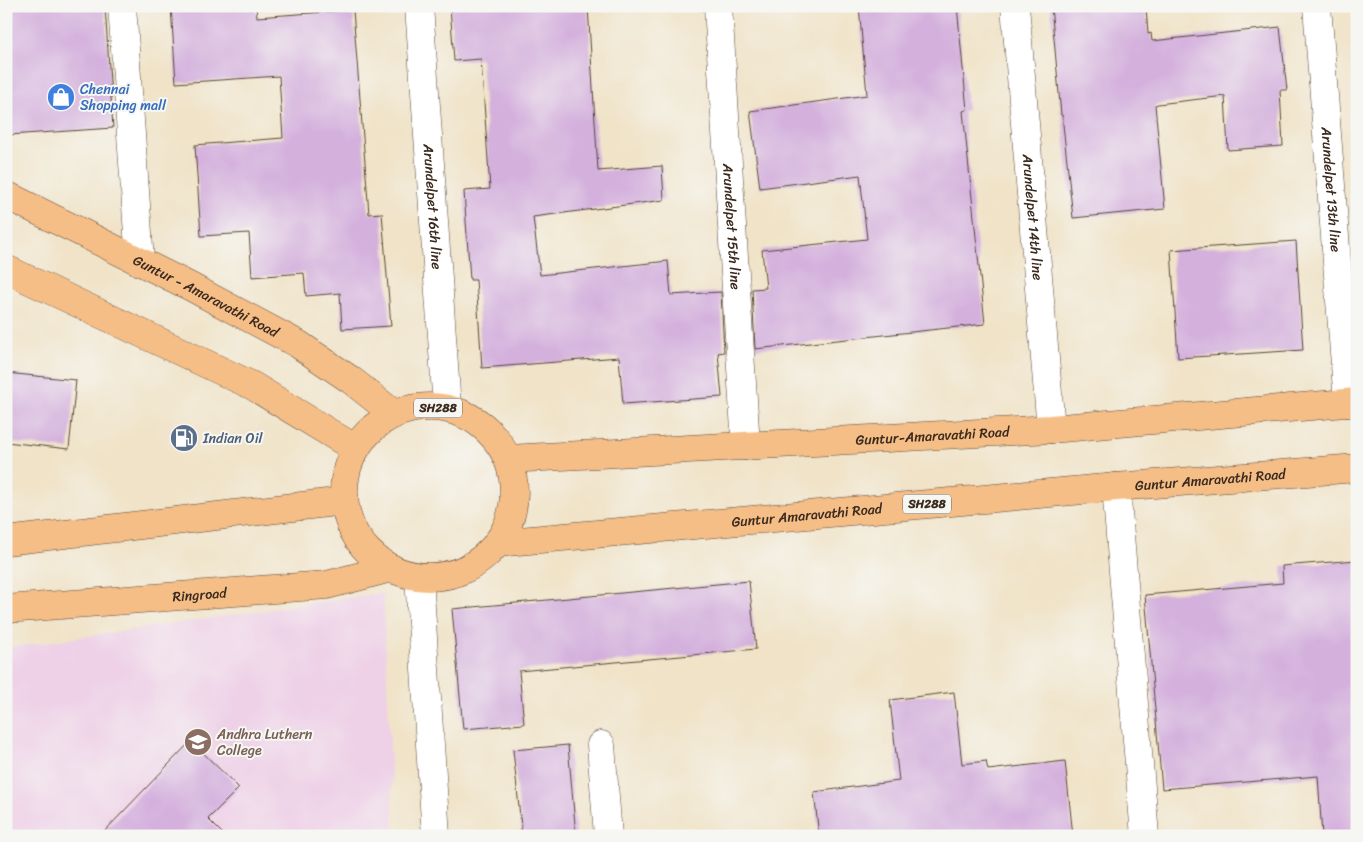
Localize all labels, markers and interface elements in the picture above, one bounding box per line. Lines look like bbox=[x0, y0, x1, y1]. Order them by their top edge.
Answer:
place label: Chennai Shopping mall bbox=[80, 77, 167, 118]
shop icon: Chennai Shopping mall bbox=[46, 82, 76, 112]
street label: Arundelpet 13th line bbox=[1314, 125, 1349, 253]
street label: Arundelpet 16th line bbox=[416, 142, 450, 270]
street label: Arundelpet 14th line bbox=[1015, 152, 1051, 281]
street label: Arundelpet 15th line bbox=[715, 162, 749, 290]
street label: Guntur - Amaravathi Road bbox=[129, 248, 285, 345]
road number: SH288 bbox=[414, 398, 462, 418]
street label: Guntur-Amaravathi Road bbox=[855, 419, 1012, 452]
fuel station icon: Indian Oil bbox=[169, 423, 199, 453]
place label: Indian Oil bbox=[202, 426, 264, 451]
street label: Guntur Amaravathi Road bbox=[1134, 461, 1288, 498]
road number: SH288 bbox=[903, 494, 951, 514]
street label: Guntur Amaravathi Road bbox=[730, 496, 885, 534]
street label: Ringroad bbox=[171, 580, 229, 609]
place label: Andhra Luthern College bbox=[216, 722, 313, 763]
school or university icon: Andhra Luthern College bbox=[183, 727, 213, 757]

